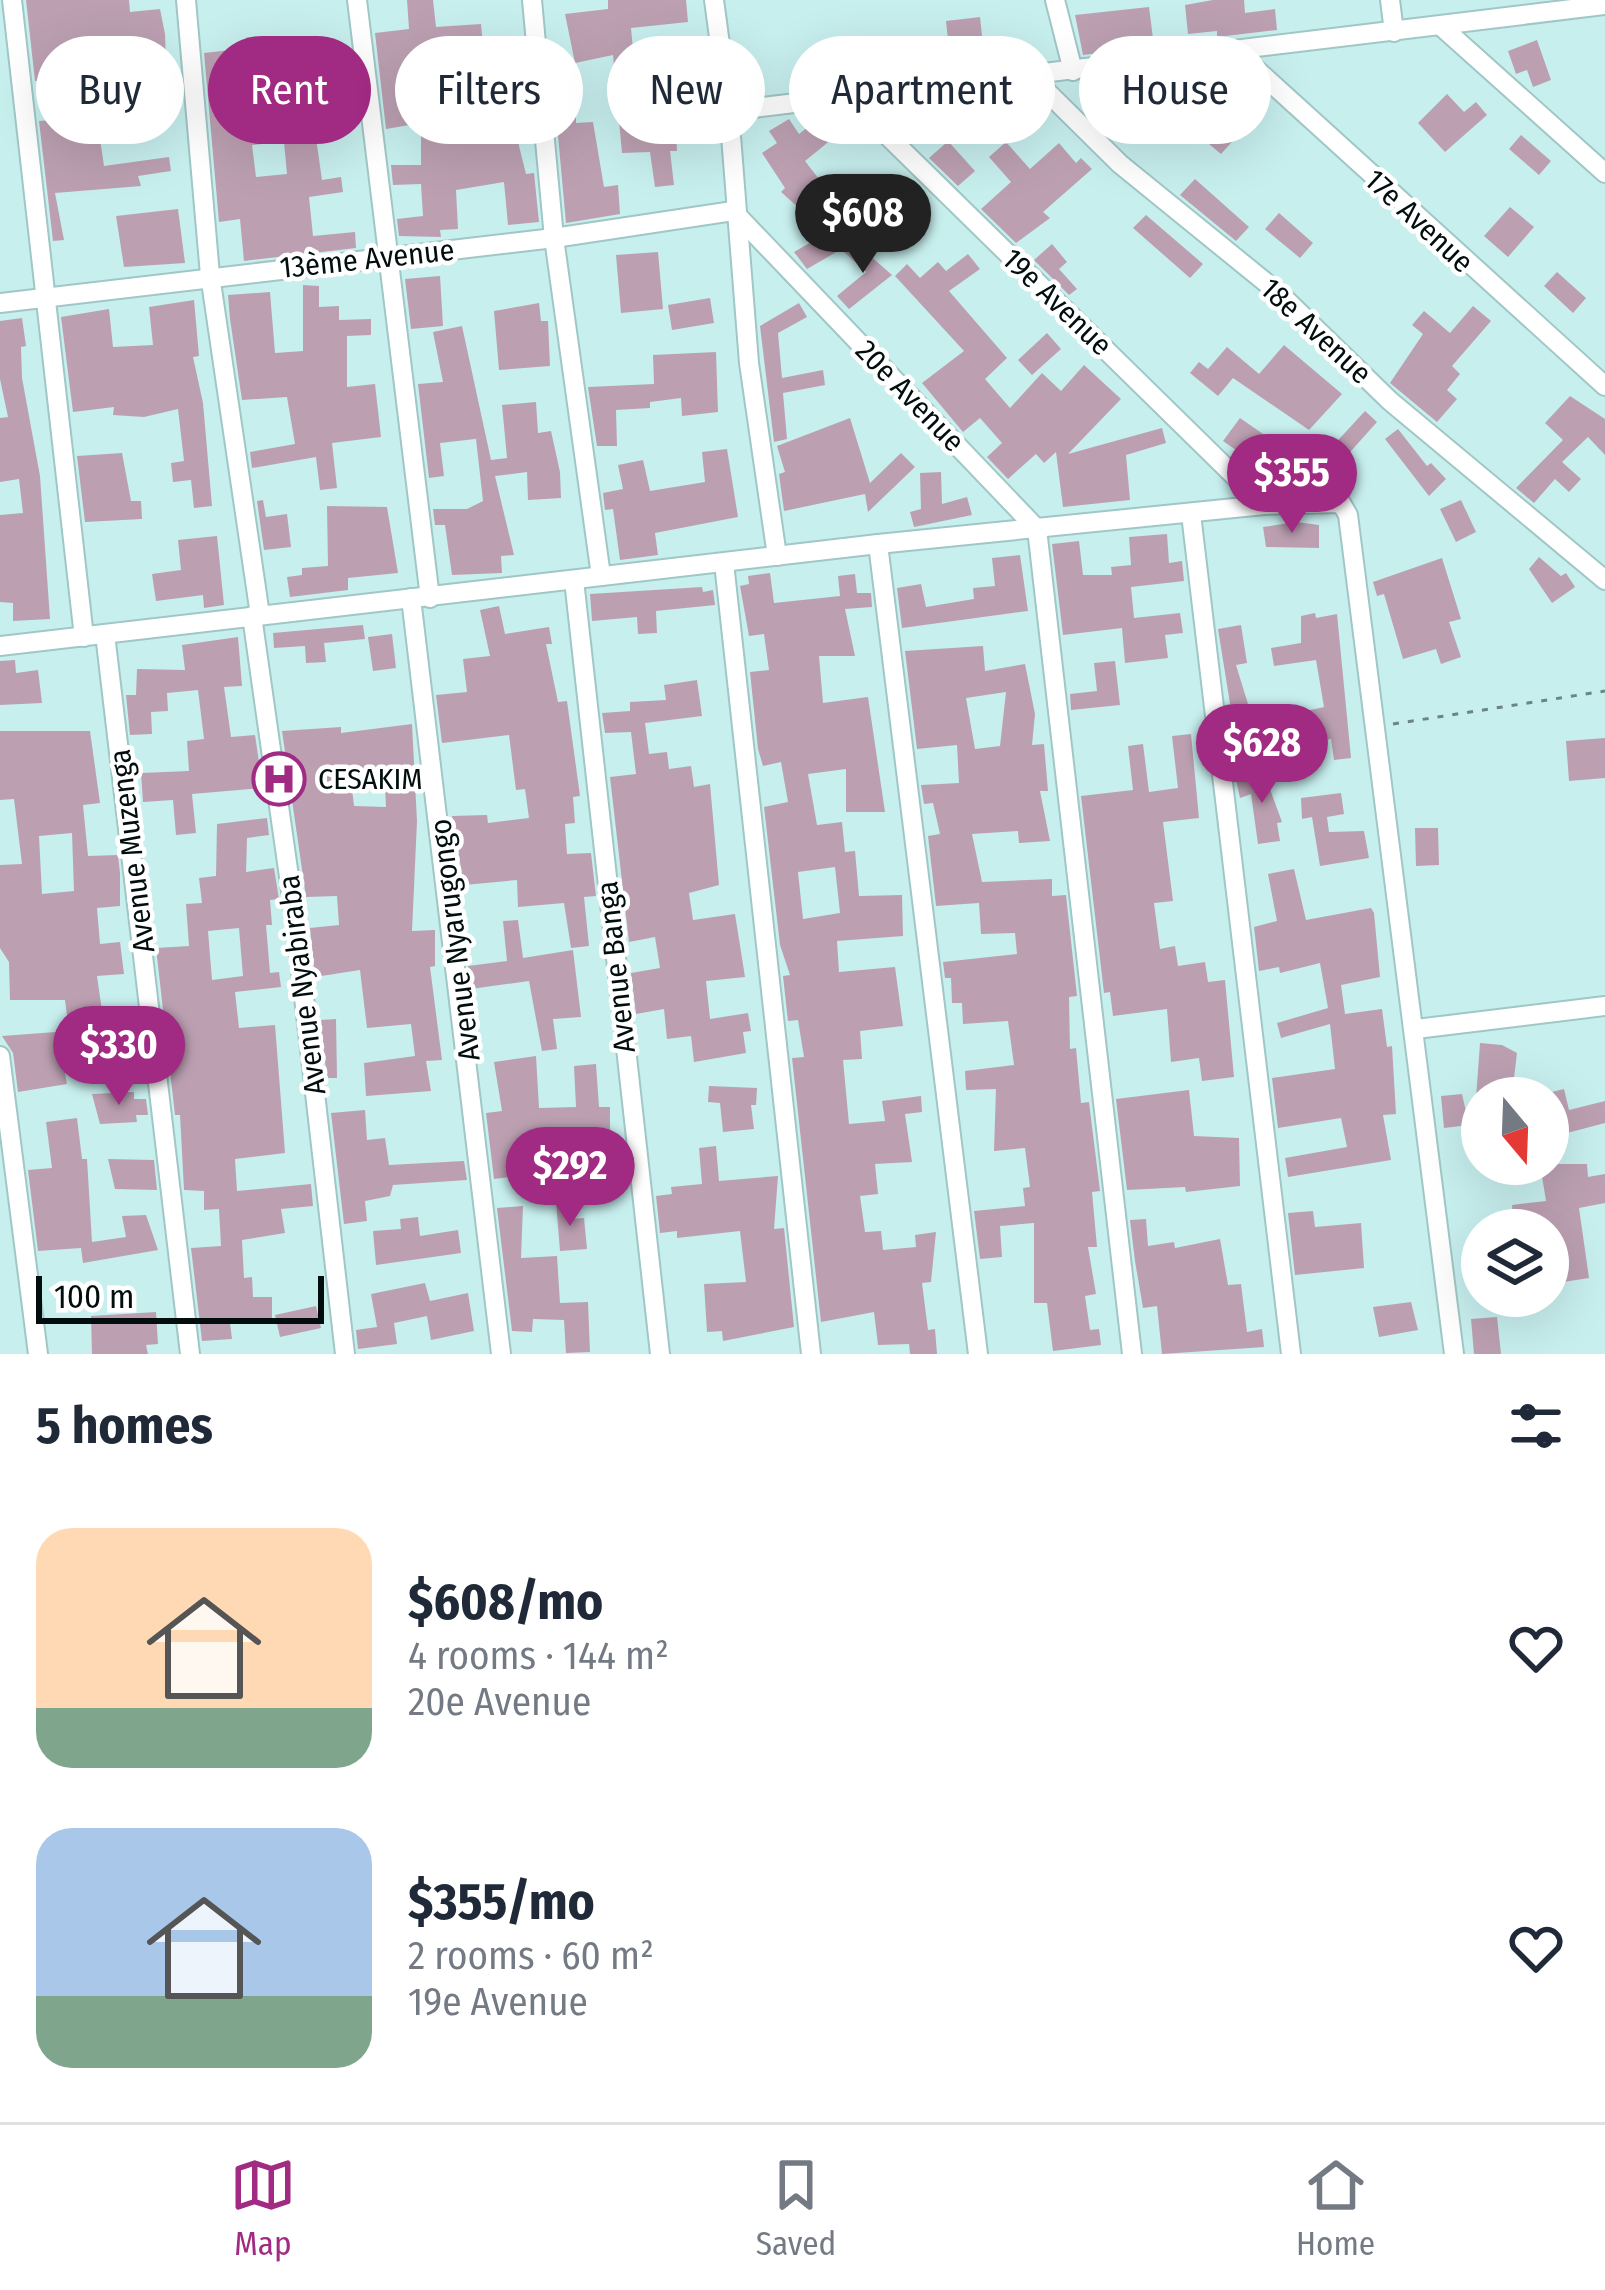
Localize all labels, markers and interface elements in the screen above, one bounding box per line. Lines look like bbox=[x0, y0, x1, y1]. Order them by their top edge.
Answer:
chip: Buy bbox=[36, 36, 184, 144]
chip: Rent bbox=[208, 36, 371, 144]
chip: Filters bbox=[395, 36, 583, 144]
chip: New bbox=[607, 36, 765, 144]
chip: Apartment bbox=[789, 36, 1055, 144]
chip: House bbox=[1079, 36, 1271, 144]
street label: 17e Avenue bbox=[1357, 162, 1481, 280]
pin: $608 bbox=[792, 174, 934, 276]
text: $608 bbox=[822, 190, 904, 236]
street label: 13ème Avenue bbox=[278, 232, 456, 286]
street label: 19e Avenue bbox=[995, 241, 1119, 363]
street label: 18e Avenue bbox=[1253, 271, 1379, 391]
street label: 20e Avenue bbox=[848, 333, 972, 459]
pin: $355 bbox=[1221, 434, 1363, 536]
text: $355 bbox=[1254, 450, 1330, 496]
pin: $628 bbox=[1191, 704, 1333, 806]
text: $628 bbox=[1223, 720, 1301, 766]
street label: Avenue Muzenga bbox=[102, 747, 162, 955]
hospital icon: CESAKIM bbox=[251, 751, 307, 807]
place label: CESAKIM bbox=[318, 761, 423, 797]
street label: Avenue Nyarugongo bbox=[422, 817, 488, 1063]
street label: Avenue Nyabiraba bbox=[271, 873, 333, 1097]
street label: Avenue Banga bbox=[589, 879, 643, 1055]
pin: $330 bbox=[48, 1006, 190, 1108]
text: $330 bbox=[80, 1022, 158, 1068]
north arrow bbox=[1461, 1077, 1569, 1185]
map controls bbox=[1461, 1077, 1569, 1317]
pin: $292 bbox=[499, 1127, 641, 1229]
text: $292 bbox=[533, 1143, 607, 1189]
button: layers bbox=[1461, 1209, 1569, 1317]
scale bar bbox=[36, 1270, 324, 1323]
text: 100 m bbox=[54, 1277, 134, 1317]
icon: filters bbox=[1503, 1393, 1569, 1459]
text: 5 homes bbox=[36, 1395, 213, 1457]
text: $608/mo bbox=[408, 1571, 603, 1633]
icon: home bbox=[132, 1576, 276, 1720]
icon: heart bbox=[1503, 1615, 1569, 1681]
text: 4 rooms · 144 m² bbox=[408, 1633, 669, 1679]
text: 20e Avenue bbox=[408, 1679, 591, 1725]
text: $355/mo bbox=[408, 1871, 595, 1933]
icon: home bbox=[132, 1876, 276, 2020]
icon: heart bbox=[1503, 1915, 1569, 1981]
text: 2 rooms · 60 m² bbox=[408, 1933, 654, 1979]
text: 19e Avenue bbox=[408, 1979, 588, 2025]
tab: Map bbox=[230, 2152, 296, 2264]
tab: Saved bbox=[756, 2152, 836, 2264]
tab: Home bbox=[1296, 2152, 1375, 2264]

